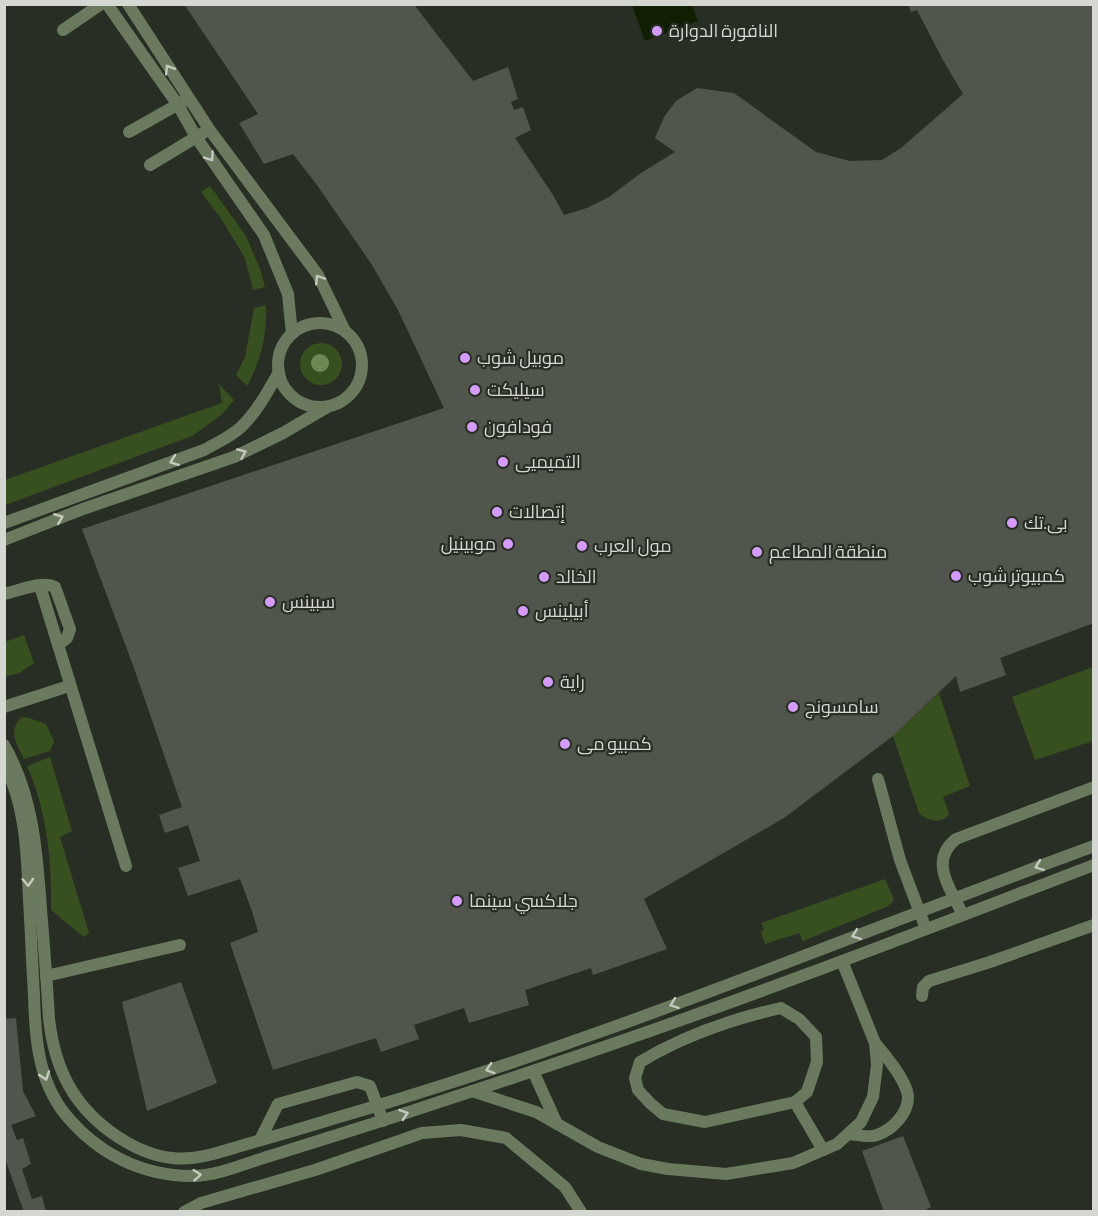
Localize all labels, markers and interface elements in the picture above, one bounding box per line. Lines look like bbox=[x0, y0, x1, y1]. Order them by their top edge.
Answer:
place label: النافورة الدوارة bbox=[669, 21, 778, 42]
marker: النافورة الدوارة bbox=[650, 24, 664, 38]
one-way arrow bbox=[164, 65, 176, 75]
one-way arrow bbox=[203, 151, 214, 162]
one-way arrow bbox=[316, 274, 327, 285]
place label: موبيل شوب bbox=[477, 348, 564, 369]
marker: موبيل شوب bbox=[458, 351, 472, 365]
place label: سيليكت bbox=[487, 380, 545, 401]
marker: سيليكت bbox=[468, 383, 482, 397]
place label: فودافون bbox=[484, 417, 552, 438]
marker: فودافون bbox=[465, 420, 479, 434]
one-way arrow bbox=[236, 448, 247, 460]
place label: التميميى bbox=[515, 452, 581, 473]
one-way arrow bbox=[169, 454, 180, 466]
marker: التميميى bbox=[496, 455, 510, 469]
place label: إتصالات bbox=[509, 502, 565, 523]
marker: إتصالات bbox=[490, 505, 504, 519]
one-way arrow bbox=[53, 513, 64, 526]
place label: بى.تك bbox=[1024, 513, 1068, 534]
marker: بى.تك bbox=[1005, 516, 1019, 530]
place label: موبينيل bbox=[441, 534, 496, 555]
place label: مول العرب bbox=[594, 536, 672, 557]
marker: موبينيل bbox=[501, 537, 515, 551]
marker: مول العرب bbox=[575, 539, 589, 553]
place label: منطقة المطاعم bbox=[769, 542, 887, 564]
marker: منطقة المطاعم bbox=[750, 545, 764, 559]
place label: كمبيوتر شوب bbox=[968, 566, 1065, 587]
place label: الخالد bbox=[556, 567, 597, 588]
marker: كمبيوتر شوب bbox=[949, 569, 963, 583]
marker: الخالد bbox=[537, 570, 551, 584]
place label: سبينس bbox=[282, 592, 335, 613]
marker: سبينس bbox=[263, 595, 277, 609]
place label: أبيلينس bbox=[535, 600, 589, 622]
marker: أبيلينس bbox=[516, 604, 530, 618]
place label: راية bbox=[560, 672, 585, 693]
marker: راية bbox=[541, 675, 555, 689]
place label: سامسونج bbox=[805, 697, 879, 719]
marker: سامسونج bbox=[786, 700, 800, 714]
place label: كمبيو مى bbox=[577, 734, 652, 755]
marker: كمبيو مى bbox=[558, 737, 572, 751]
one-way arrow bbox=[1034, 858, 1044, 871]
one-way arrow bbox=[22, 878, 35, 887]
place label: جلاكسي سينما bbox=[469, 891, 578, 914]
marker: جلاكسي سينما bbox=[450, 894, 464, 908]
one-way arrow bbox=[852, 928, 863, 940]
one-way arrow bbox=[669, 996, 680, 1009]
one-way arrow bbox=[485, 1061, 496, 1074]
one-way arrow bbox=[38, 1070, 51, 1080]
one-way arrow bbox=[398, 1109, 409, 1121]
one-way arrow bbox=[192, 1169, 201, 1182]

